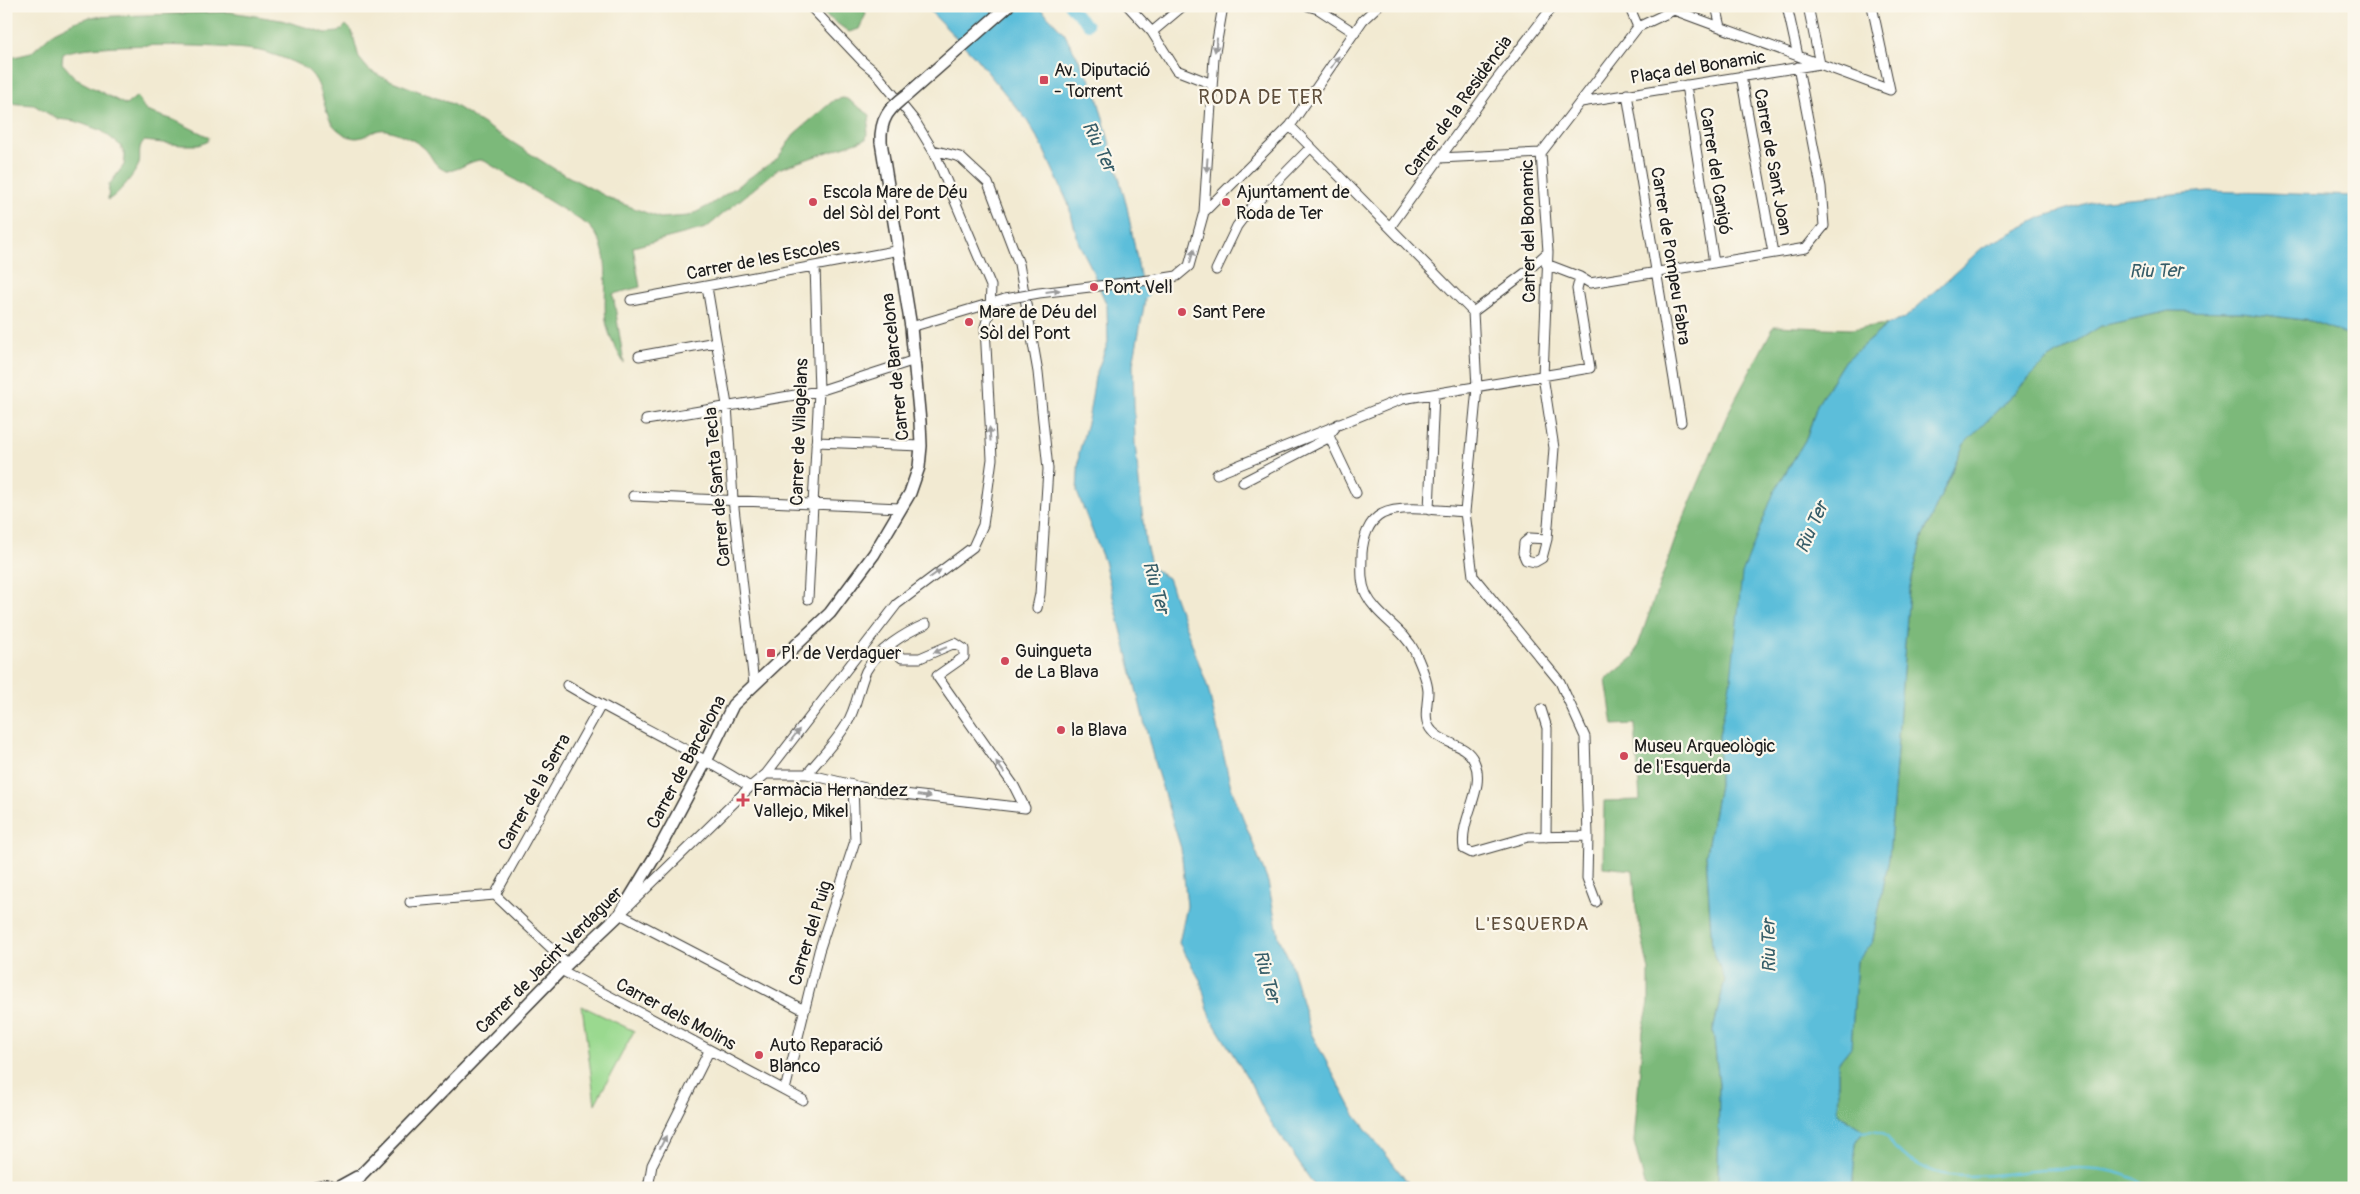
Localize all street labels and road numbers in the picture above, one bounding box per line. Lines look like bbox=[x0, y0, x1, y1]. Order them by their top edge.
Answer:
street label: Carrer de la Residència bbox=[1399, 31, 1517, 182]
street label: Plaça del Bonamic bbox=[1629, 45, 1767, 90]
street label: Carrer de Sant Joan bbox=[1748, 87, 1797, 237]
street label: Carrer del Canigó bbox=[1694, 106, 1737, 236]
street label: Carrer del Bonamic bbox=[1516, 159, 1541, 303]
street label: Carrer de Pompeu Fabra bbox=[1645, 165, 1696, 347]
street label: Carrer de les Escoles bbox=[685, 233, 842, 286]
street label: Carrer de Barcelona bbox=[876, 292, 915, 442]
street label: Carrer de Vilagelans bbox=[785, 358, 814, 506]
street label: Carrer de Santa Tecla bbox=[699, 406, 736, 568]
street label: Carrer de Barcelona bbox=[641, 691, 731, 833]
street label: Carrer de la Serra bbox=[493, 730, 576, 855]
street label: Carrer del Puig bbox=[784, 878, 837, 988]
street label: Carrer de Jacint Verdaguer bbox=[471, 881, 628, 1039]
street label: Carrer dels Molins bbox=[612, 973, 740, 1056]

